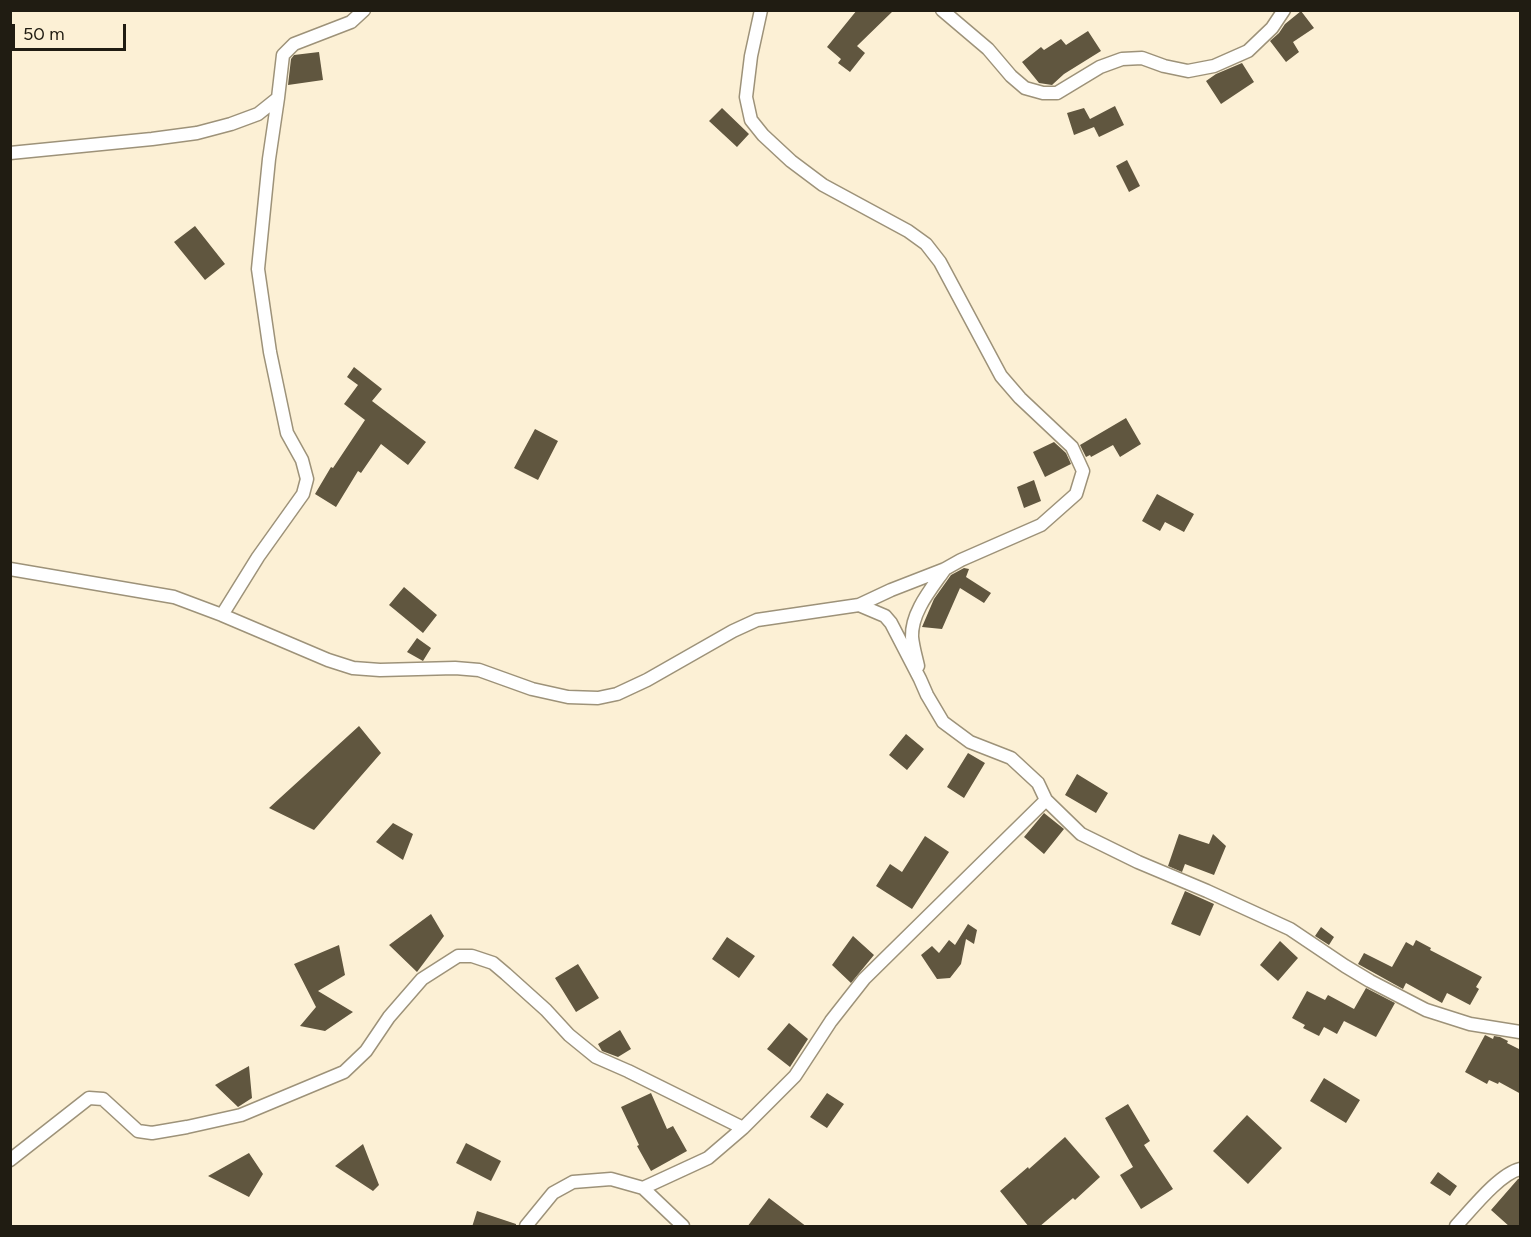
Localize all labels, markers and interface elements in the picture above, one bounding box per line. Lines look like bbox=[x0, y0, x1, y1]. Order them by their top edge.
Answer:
scale bar bbox=[15, 12, 129, 50]
text: 50 m bbox=[23, 23, 65, 45]

